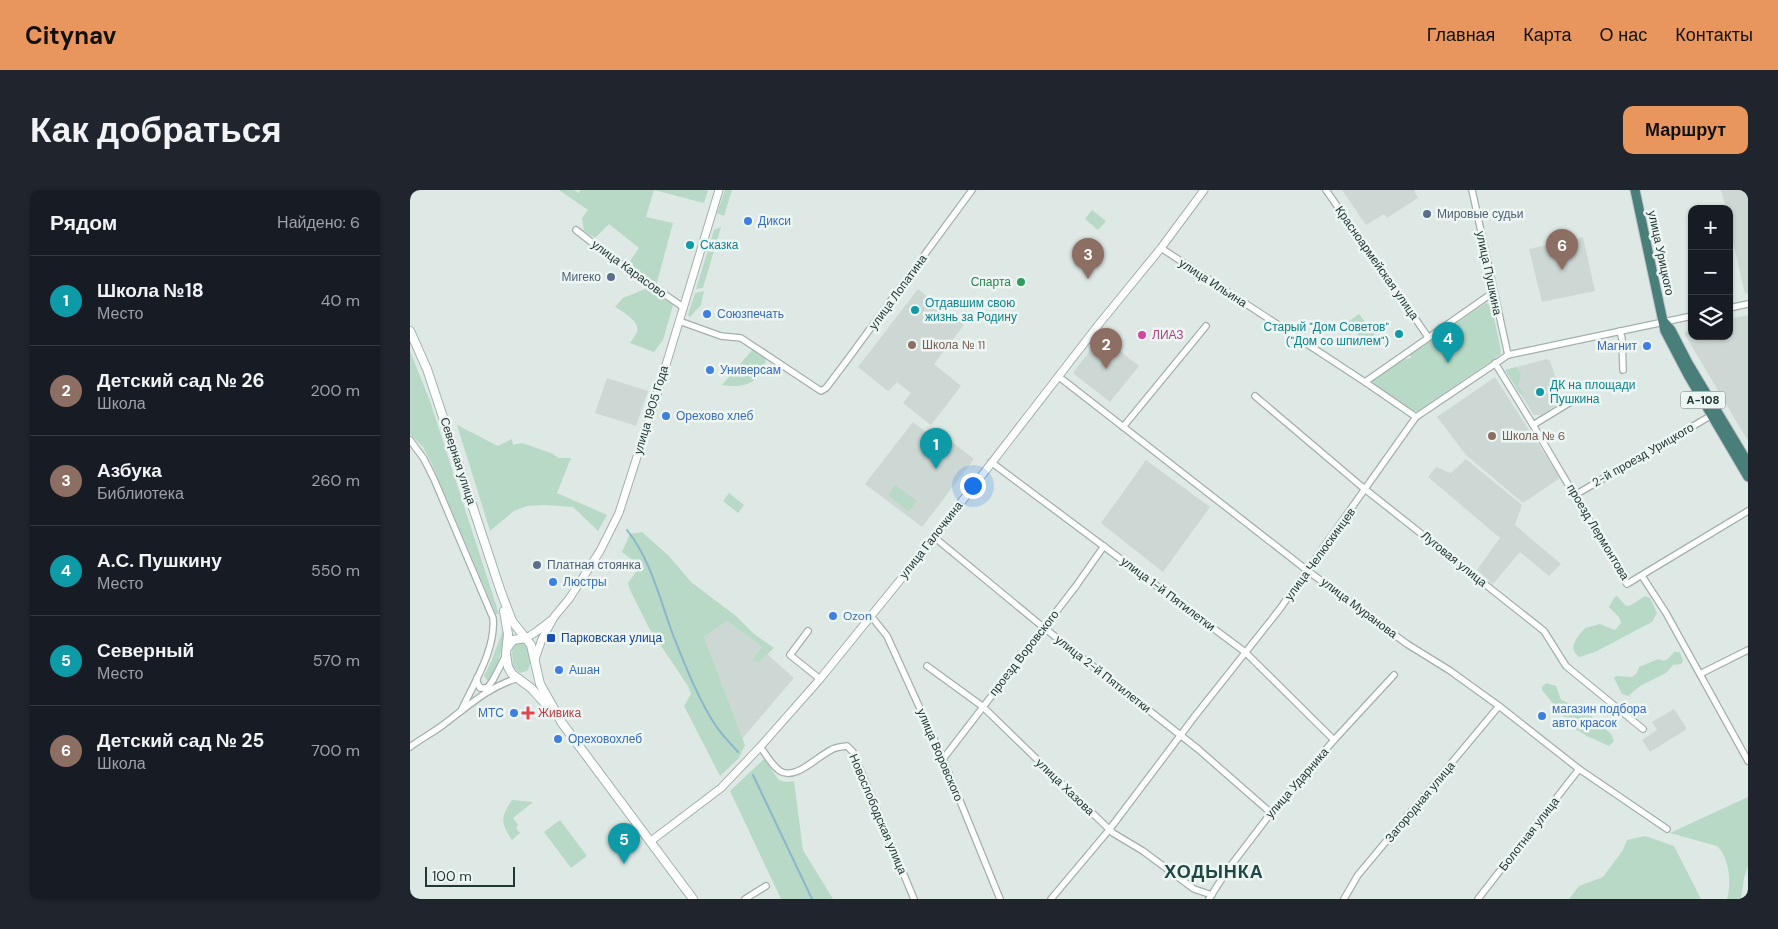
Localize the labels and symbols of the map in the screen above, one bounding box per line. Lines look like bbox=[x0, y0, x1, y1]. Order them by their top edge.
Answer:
street label: Красноармейская улица bbox=[1332, 203, 1423, 323]
place label: Мировые судьи bbox=[1437, 206, 1523, 222]
marker: Мировые судьи bbox=[1421, 208, 1433, 220]
street label: улица Урицкого bbox=[1644, 209, 1678, 297]
place label: Дикси bbox=[758, 213, 791, 229]
marker: Дикси bbox=[742, 215, 754, 227]
street label: улица Пушкина bbox=[1472, 229, 1506, 317]
pin: 6 bbox=[1546, 229, 1578, 270]
street label: улица Карасово bbox=[588, 236, 670, 302]
place label: Сказка bbox=[700, 237, 739, 253]
pin: 3 bbox=[1072, 238, 1104, 279]
marker: Сказка bbox=[684, 239, 696, 251]
street label: улица Лопатина bbox=[865, 251, 931, 333]
street label: улица Ильина bbox=[1176, 255, 1250, 311]
place label: Мигеко bbox=[561, 269, 601, 285]
marker: Мигеко bbox=[605, 271, 617, 283]
place label: Спарта bbox=[971, 274, 1011, 290]
marker: Спарта bbox=[1015, 276, 1027, 288]
place label: Отдавшим свою жизнь за Родину bbox=[925, 295, 1017, 325]
marker: Отдавшим свою жизнь за Родину bbox=[909, 304, 921, 316]
place label: Союзпечать bbox=[717, 306, 784, 322]
marker: Союзпечать bbox=[701, 308, 713, 320]
place label: Старый "Дом Советов" ("Дом со шпилем") bbox=[1263, 319, 1389, 349]
pin: 4 bbox=[1432, 322, 1464, 363]
place label: ЛИАЗ bbox=[1152, 327, 1184, 343]
pin: 2 bbox=[1090, 328, 1122, 369]
marker: Старый "Дом Советов" ("Дом со шпилем") bbox=[1393, 328, 1405, 340]
marker: ЛИАЗ bbox=[1136, 329, 1148, 341]
place label: Школа № 11 bbox=[922, 337, 985, 353]
place label: Магнит bbox=[1597, 338, 1637, 354]
marker: Школа № 11 bbox=[906, 339, 918, 351]
marker: Магнит bbox=[1641, 340, 1653, 352]
place label: Универсам bbox=[720, 362, 781, 378]
street label: улица 1905 Года bbox=[630, 363, 672, 456]
marker: Универсам bbox=[704, 364, 716, 376]
place label: ДК на площади Пушкина bbox=[1550, 377, 1635, 407]
marker: ДК на площади Пушкина bbox=[1534, 386, 1546, 398]
road number: А-108 bbox=[1680, 392, 1726, 408]
place label: Орехово хлеб bbox=[676, 408, 754, 424]
marker: Орехово хлеб bbox=[660, 410, 672, 422]
street label: Северная улица bbox=[436, 415, 480, 507]
street label: 2-й проезд Урицкого bbox=[1589, 419, 1697, 491]
pin: 1 bbox=[920, 428, 952, 469]
place label: Школа № 6 bbox=[1502, 428, 1565, 444]
marker: Школа № 6 bbox=[1486, 430, 1498, 442]
your location bbox=[960, 473, 986, 499]
street label: проезд Лермонтова bbox=[1563, 481, 1633, 583]
street label: улица Галочкина bbox=[896, 498, 966, 582]
street label: улица Челюскинцев bbox=[1281, 504, 1359, 604]
street label: Луговая улица bbox=[1418, 527, 1491, 591]
street label: улица 1-й Пятилетки bbox=[1118, 553, 1218, 635]
place label: Платная стоянка bbox=[547, 557, 641, 573]
marker: Платная стоянка bbox=[531, 559, 543, 571]
place label: Люстры bbox=[563, 574, 607, 590]
street label: улица Муранова bbox=[1318, 574, 1401, 642]
marker: Люстры bbox=[547, 576, 559, 588]
street label: проезд Воровского bbox=[985, 607, 1063, 699]
place label: Ozon bbox=[843, 608, 872, 624]
marker: Ozon bbox=[827, 610, 839, 622]
place label: Парковская улица bbox=[561, 630, 662, 646]
marker: Парковская улица bbox=[545, 632, 557, 644]
street label: улица 2-й Пятилетки bbox=[1052, 632, 1154, 716]
place label: Ашан bbox=[569, 662, 600, 678]
marker: Ашан bbox=[553, 664, 565, 676]
place label: магазин подбора авто красок bbox=[1552, 701, 1647, 731]
place label: МТС bbox=[478, 705, 504, 721]
place label: Живика bbox=[538, 705, 581, 721]
street label: улица Воровского bbox=[913, 706, 967, 804]
marker: МТС bbox=[508, 707, 520, 719]
marker: Живика bbox=[522, 707, 534, 719]
marker: магазин подбора авто красок bbox=[1536, 710, 1548, 722]
place label: Ореховохлеб bbox=[568, 731, 642, 747]
marker: Ореховохлеб bbox=[552, 733, 564, 745]
street label: улица Ударника bbox=[1262, 744, 1332, 822]
street label: Новослободская улица bbox=[845, 751, 911, 877]
street label: улица Хазова bbox=[1032, 755, 1098, 819]
street label: Загородная улица bbox=[1381, 758, 1459, 846]
street label: Болотная улица bbox=[1495, 794, 1563, 874]
pin: 5 bbox=[608, 823, 640, 864]
district label: ХОДЫНКА bbox=[1164, 860, 1264, 884]
scale bar bbox=[425, 864, 515, 887]

